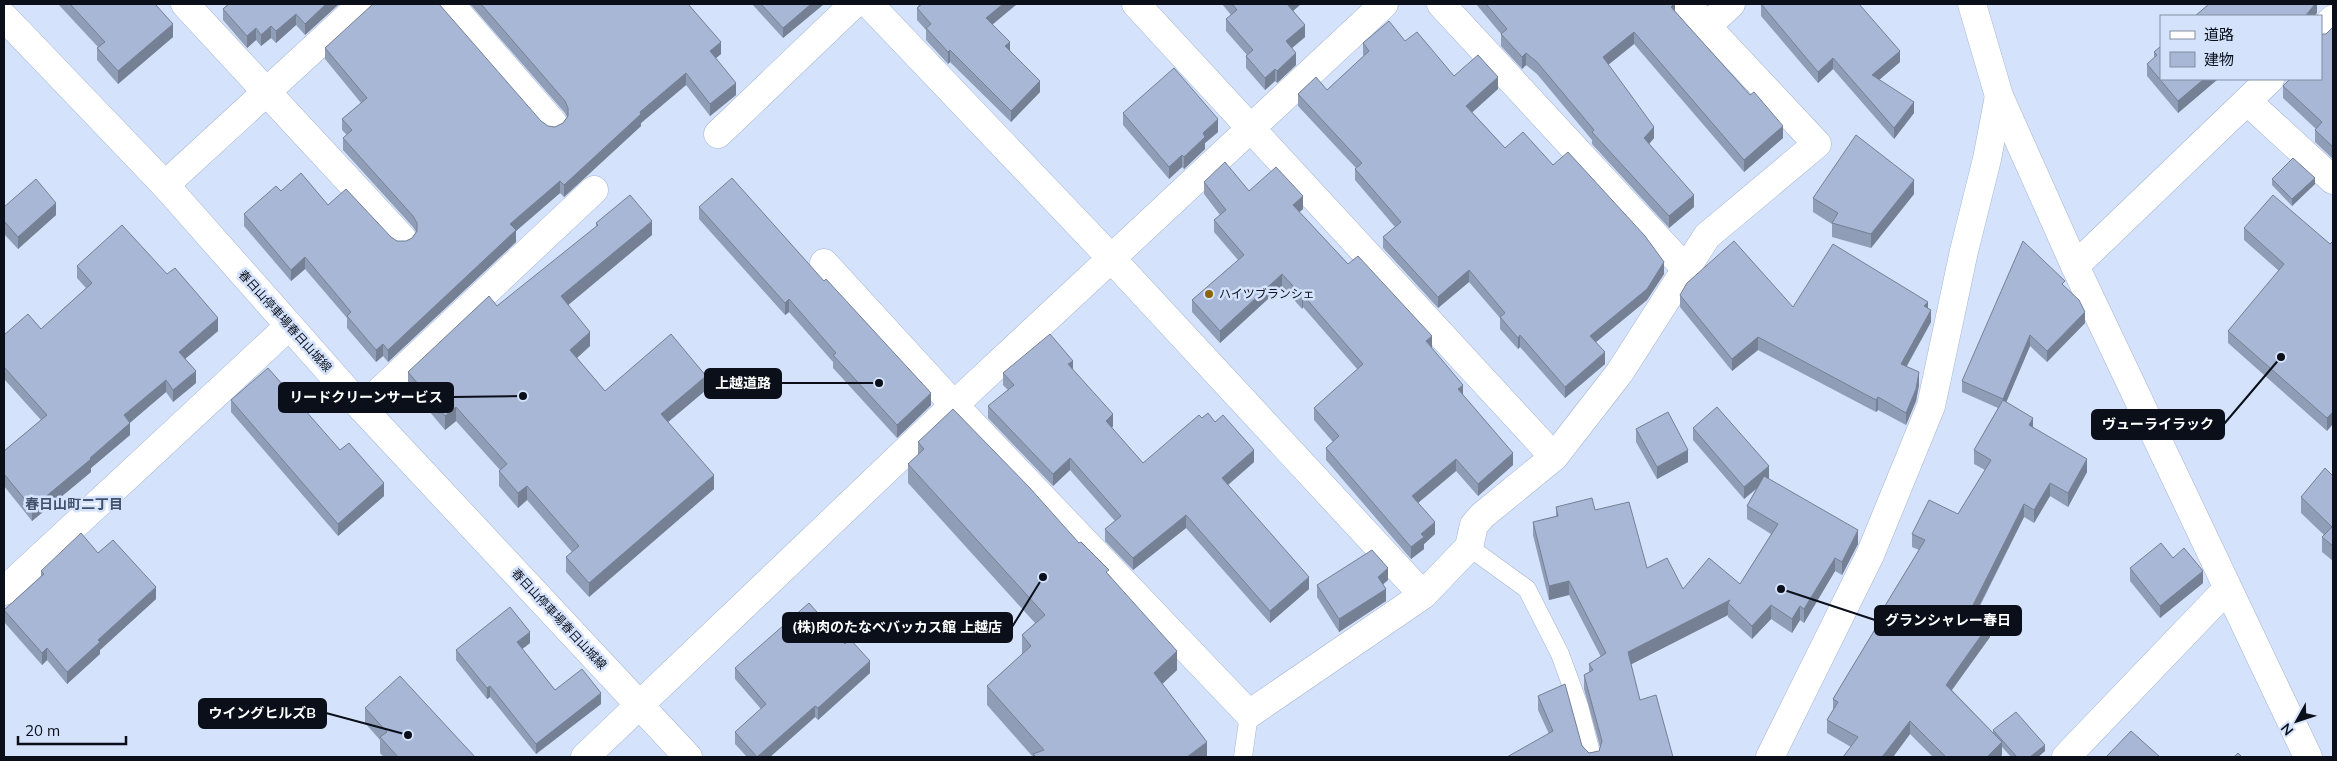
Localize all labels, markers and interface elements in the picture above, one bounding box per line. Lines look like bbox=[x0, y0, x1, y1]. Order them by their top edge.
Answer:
legend bbox=[2160, 15, 2322, 80]
text: 道路 bbox=[2204, 25, 2234, 44]
text: 建物 bbox=[2204, 50, 2234, 69]
street label: 春日山停車場春日山城線 bbox=[236, 267, 335, 375]
place label: ハイツブランシェ bbox=[1219, 286, 1315, 301]
marker: ハイツブランシェ bbox=[1203, 288, 1215, 300]
callout: 上越道路 bbox=[705, 369, 781, 398]
text: 上越道路 bbox=[715, 374, 771, 392]
callout: リードクリーンサービス bbox=[279, 383, 453, 412]
text: リードクリーンサービス bbox=[289, 388, 443, 406]
callout: ヴューライラック bbox=[2092, 410, 2224, 439]
text: ヴューライラック bbox=[2102, 415, 2214, 433]
district label: 春日山町二丁目 bbox=[25, 495, 123, 513]
street label: 春日山停車場春日山城線 bbox=[509, 565, 610, 672]
callout: グランシャレー春日 bbox=[1875, 606, 2021, 635]
text: グランシャレー春日 bbox=[1885, 611, 2011, 629]
callout: (株)肉のたなべバッカス館 上越店 bbox=[783, 613, 1012, 642]
text: (株)肉のたなべバッカス館 上越店 bbox=[792, 618, 1002, 636]
north arrow bbox=[2272, 696, 2322, 746]
callout: ウイングヒルズB bbox=[199, 699, 326, 728]
text: ウイングヒルズB bbox=[208, 704, 316, 722]
scale bar bbox=[18, 714, 125, 746]
text: N bbox=[2277, 720, 2297, 739]
text: 20 m bbox=[25, 721, 60, 740]

